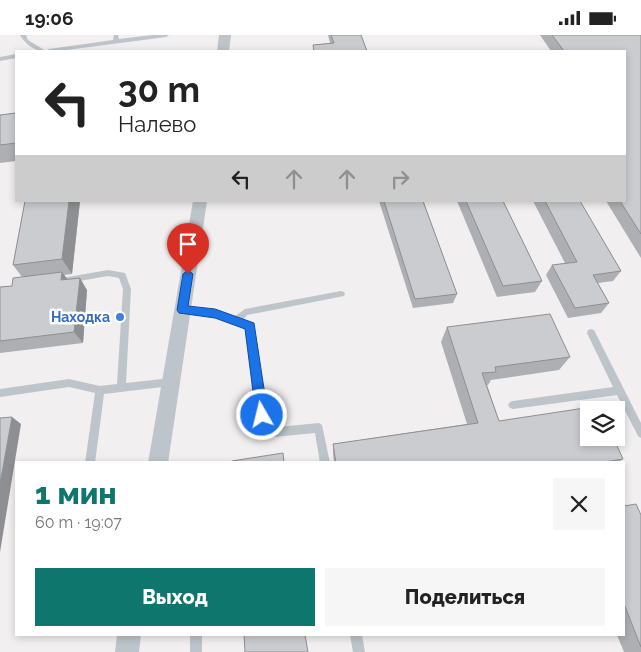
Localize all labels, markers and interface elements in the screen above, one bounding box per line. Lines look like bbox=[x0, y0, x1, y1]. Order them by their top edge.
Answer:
text: 19:06 bbox=[25, 7, 73, 29]
text: 30 m bbox=[118, 69, 200, 110]
icon: left bbox=[35, 70, 100, 135]
text: Налево bbox=[118, 111, 196, 137]
icon: left bbox=[227, 165, 255, 193]
icon: ahead bbox=[280, 165, 308, 193]
icon: ahead bbox=[333, 165, 361, 193]
icon: right bbox=[386, 165, 414, 193]
pin bbox=[167, 223, 209, 274]
icon: arrive bbox=[174, 230, 202, 258]
place label: Находка bbox=[51, 309, 110, 325]
marker: Находка bbox=[114, 311, 126, 323]
position arrow bbox=[235, 388, 287, 440]
map controls bbox=[580, 401, 625, 446]
button: layers bbox=[580, 401, 625, 446]
text: 1 мин bbox=[35, 476, 117, 511]
button: close bbox=[553, 478, 605, 530]
text: 60 m · 19:07 bbox=[35, 513, 122, 532]
button: Выход bbox=[35, 568, 315, 626]
button: Поделиться bbox=[325, 568, 605, 626]

